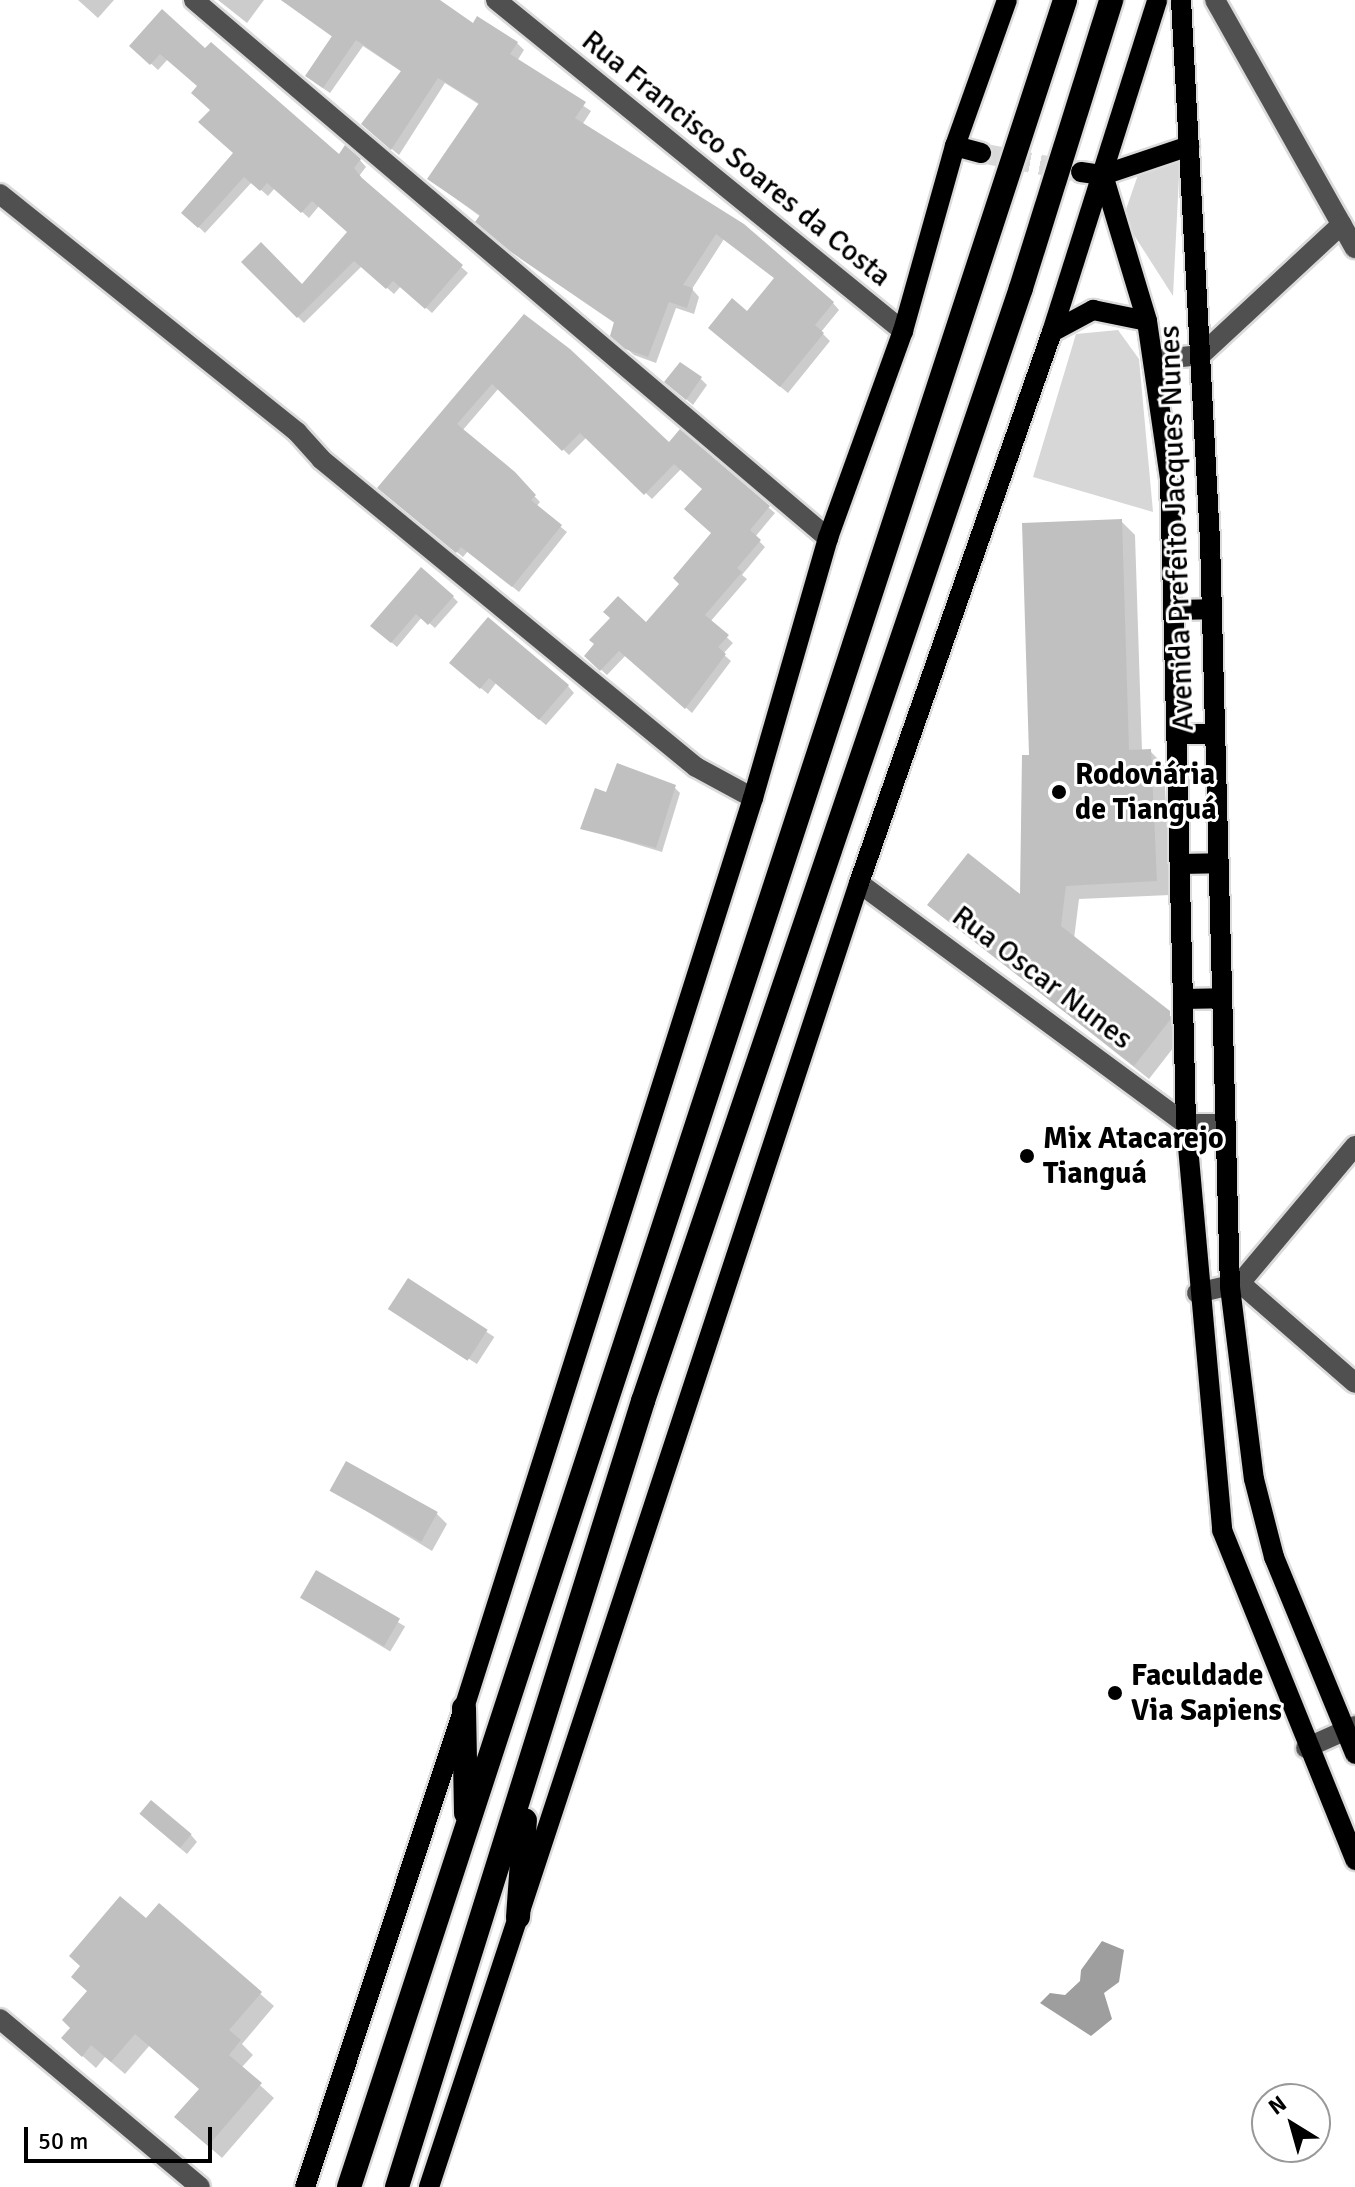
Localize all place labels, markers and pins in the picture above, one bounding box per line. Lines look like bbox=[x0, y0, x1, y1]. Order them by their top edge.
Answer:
place label: Rodoviária de Tianguá bbox=[1075, 757, 1217, 828]
marker: Rodoviária de Tianguá bbox=[1050, 783, 1068, 801]
place label: Mix Atacarejo Tianguá bbox=[1043, 1121, 1224, 1192]
marker: Mix Atacarejo Tianguá bbox=[1018, 1147, 1036, 1165]
place label: Faculdade Via Sapiens bbox=[1131, 1658, 1282, 1728]
marker: Faculdade Via Sapiens bbox=[1106, 1684, 1124, 1702]

